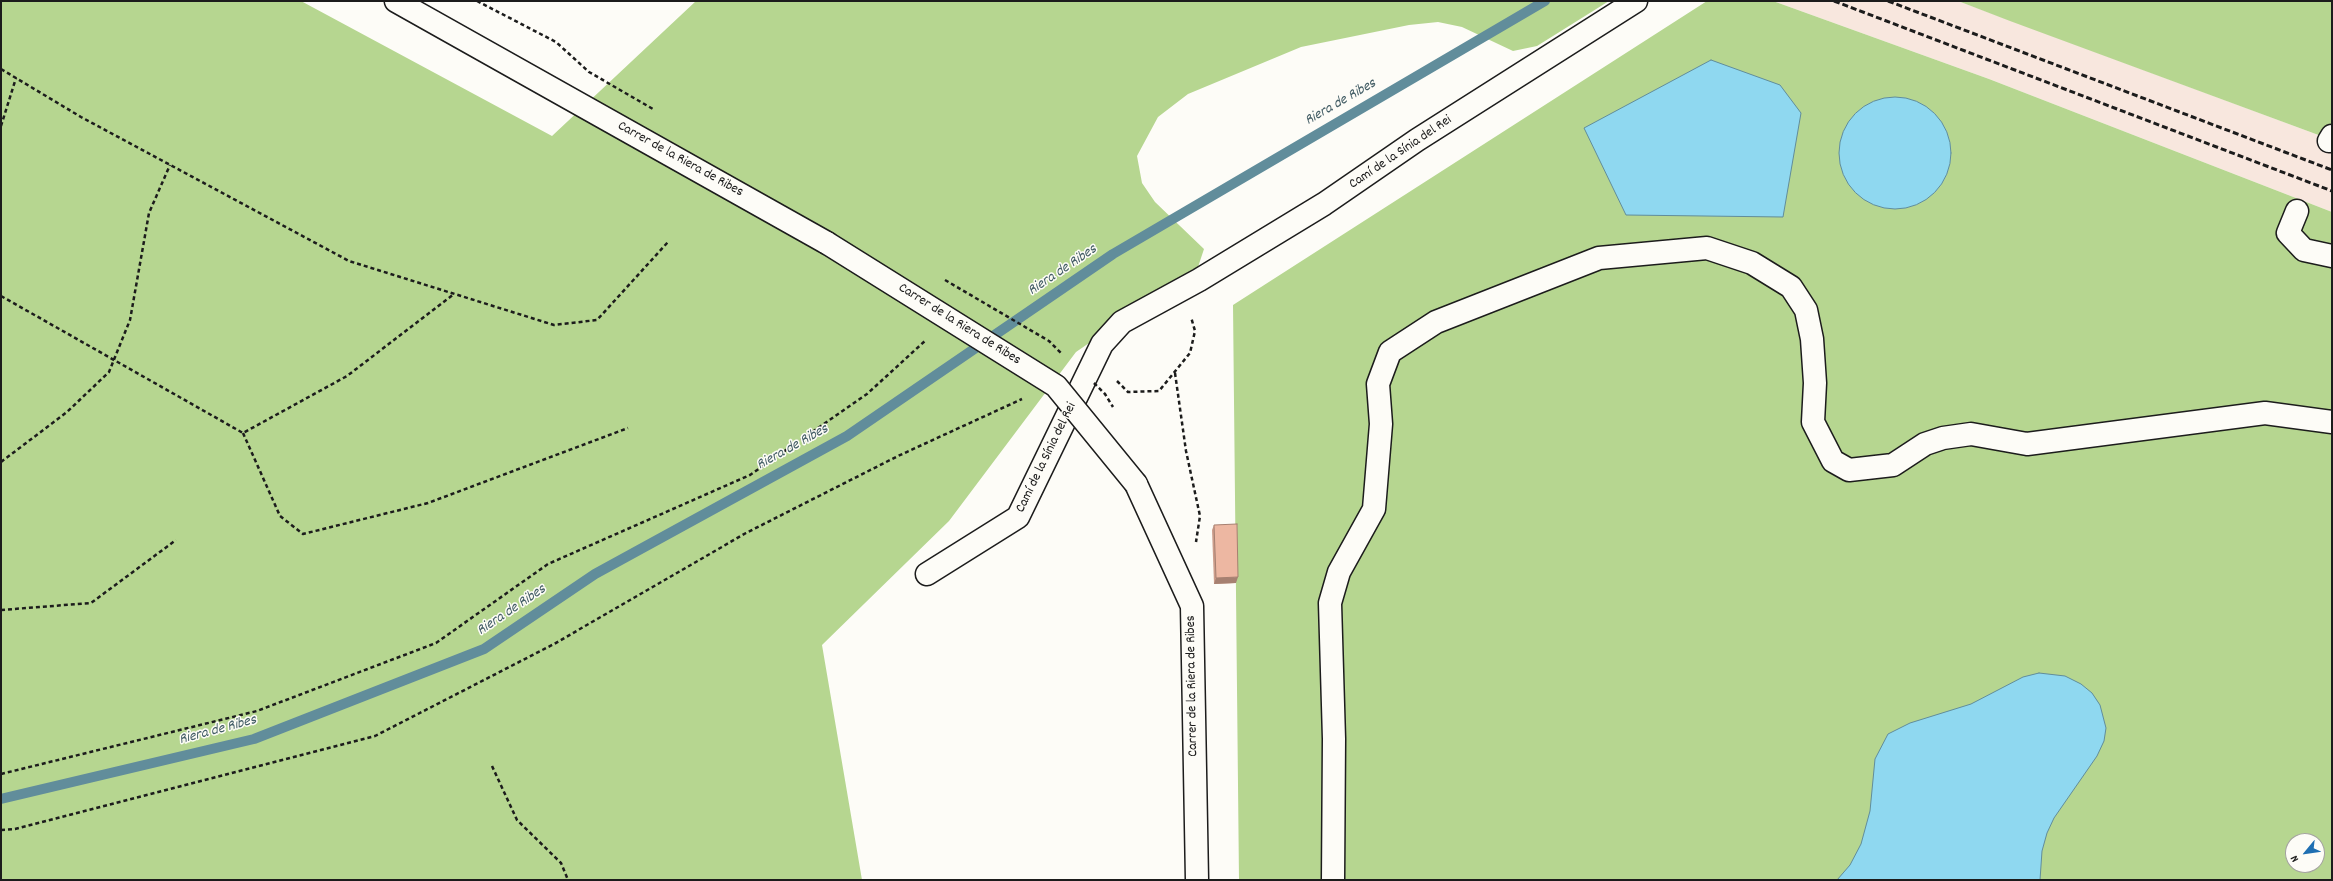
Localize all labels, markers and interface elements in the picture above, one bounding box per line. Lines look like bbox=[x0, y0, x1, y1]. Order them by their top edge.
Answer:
water label: Riera de Ribes bbox=[1302, 75, 1380, 131]
street label: Camí de la Sínia del Rei bbox=[1346, 112, 1456, 194]
street label: Carrer de la Riera de Ribes bbox=[614, 118, 746, 202]
water label: Riera de Ribes bbox=[1025, 241, 1101, 301]
street label: Carrer de la Riera de Ribes bbox=[895, 280, 1023, 370]
street label: Camí de la Sínia del Rei bbox=[1013, 400, 1081, 516]
water label: Riera de Ribes bbox=[754, 421, 832, 475]
water label: Riera de Ribes bbox=[474, 581, 550, 641]
street label: Carrer de la Riera de Ribes bbox=[1183, 615, 1203, 757]
water label: Riera de Ribes bbox=[177, 712, 259, 750]
north arrow bbox=[2285, 833, 2325, 873]
text: N bbox=[2287, 852, 2304, 865]

